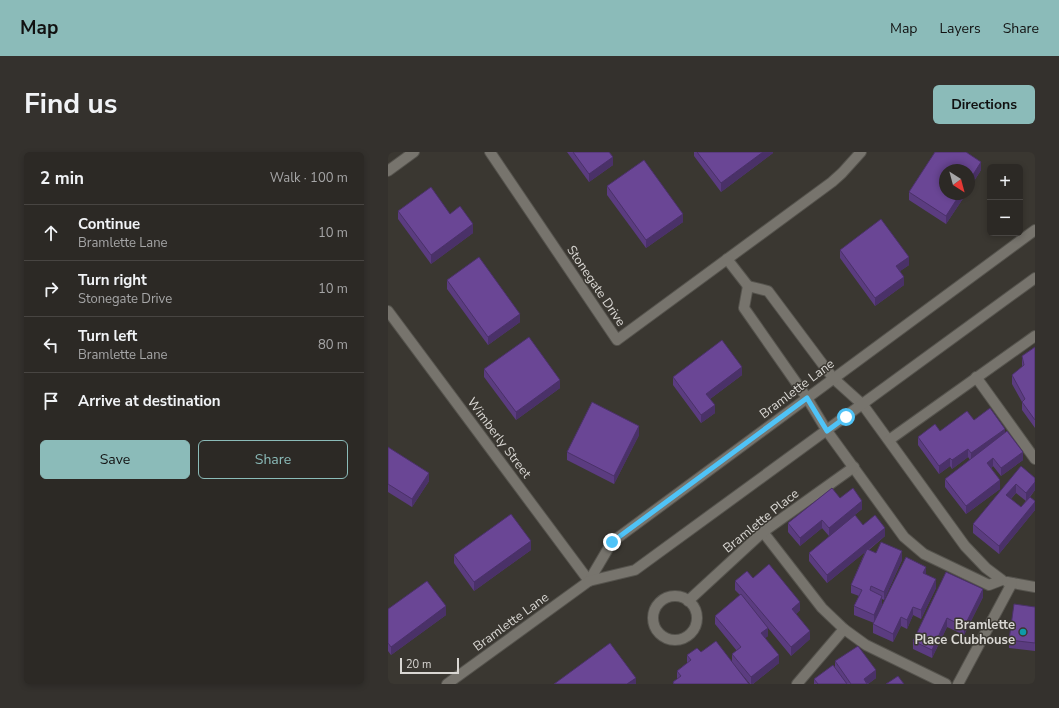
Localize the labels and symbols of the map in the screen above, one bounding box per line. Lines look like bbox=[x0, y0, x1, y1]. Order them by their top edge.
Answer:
north arrow bbox=[939, 164, 975, 200]
street label: Stonegate Drive bbox=[562, 242, 630, 330]
street label: Bramlette Lane bbox=[756, 355, 838, 423]
street label: Wimberly Street bbox=[463, 394, 536, 482]
route start bbox=[837, 408, 855, 426]
street label: Bramlette Place bbox=[719, 485, 803, 557]
route end bbox=[603, 533, 621, 551]
street label: Bramlette Lane bbox=[470, 588, 553, 656]
place label: Bramlette Place Clubhouse bbox=[914, 616, 1015, 649]
marker: Bramlette Place Clubhouse bbox=[1018, 627, 1028, 637]
scale bar bbox=[400, 656, 459, 675]

